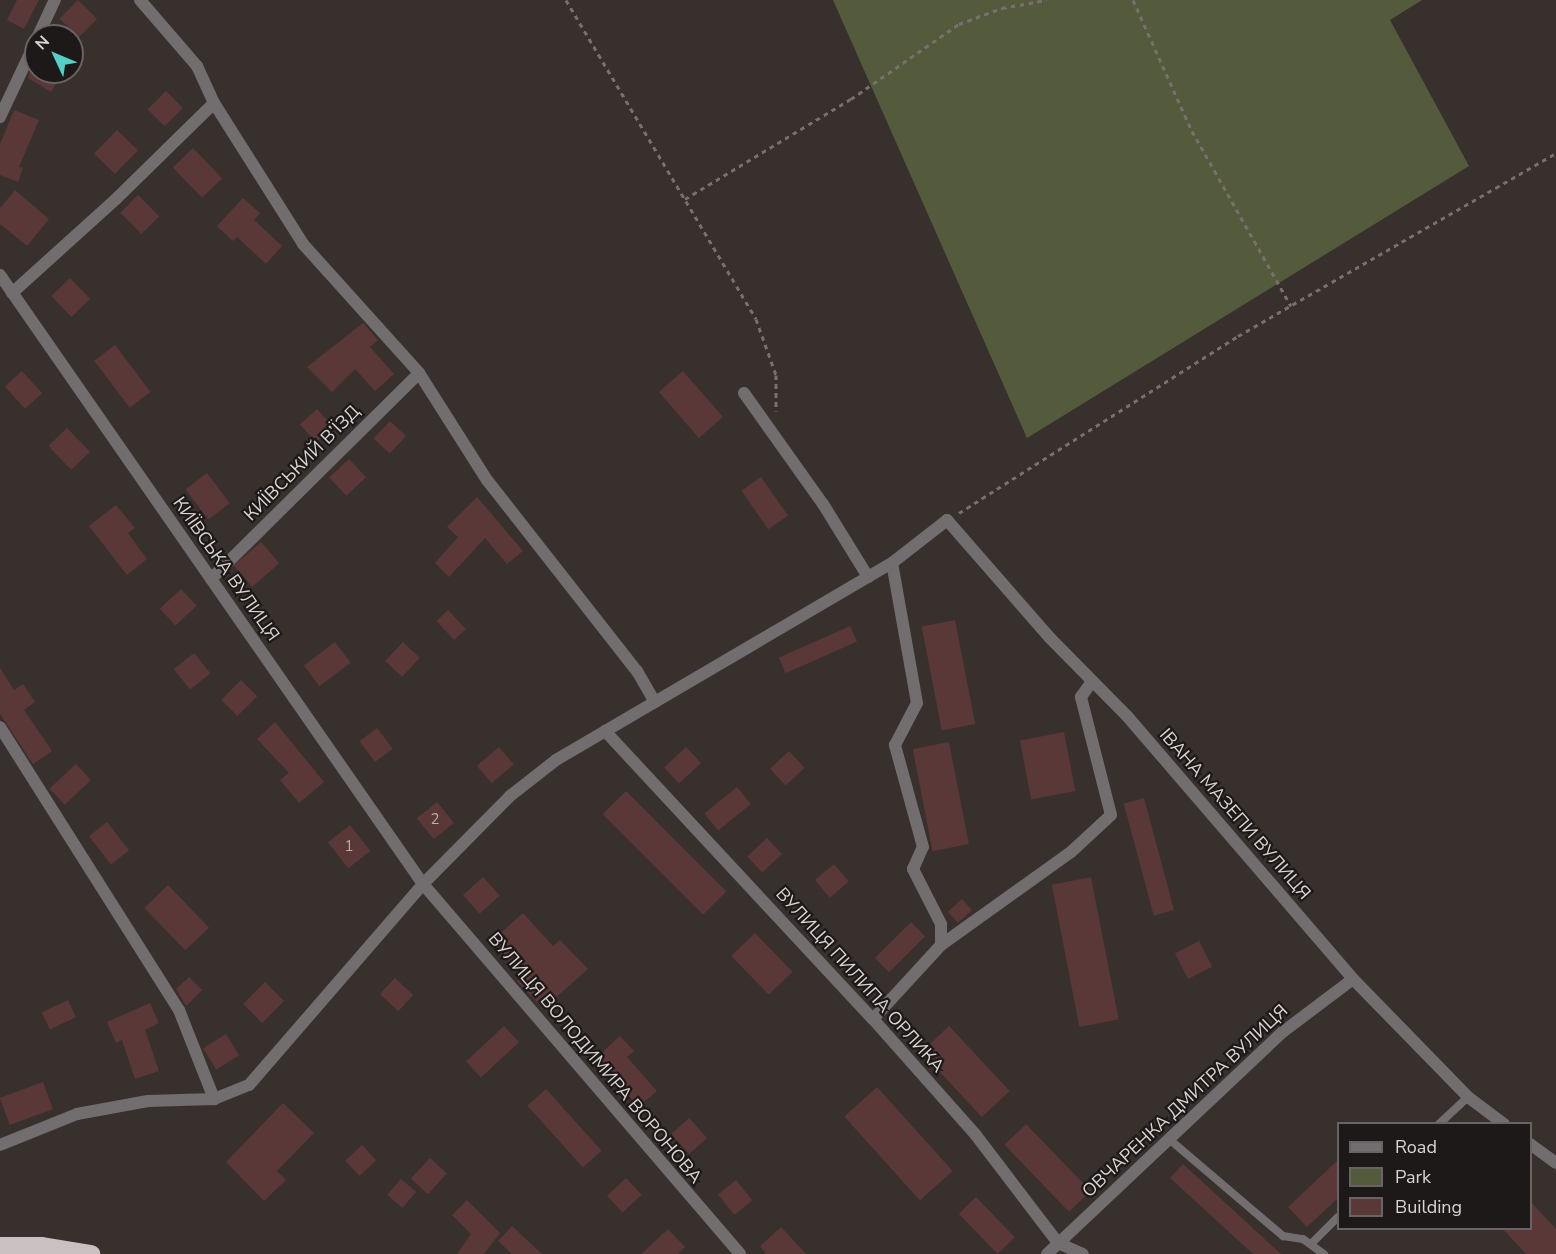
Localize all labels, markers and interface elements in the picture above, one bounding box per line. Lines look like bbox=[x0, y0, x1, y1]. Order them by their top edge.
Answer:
north arrow bbox=[24, 24, 84, 84]
text: N bbox=[30, 31, 55, 55]
street label: КИЇВСЬКИЙ В’ЇЗД bbox=[240, 401, 364, 525]
street label: КИЇВСЬКА ВУЛИЦЯ bbox=[168, 493, 284, 645]
street label: ІВАНА МАЗЕПИ ВУЛИЦЯ bbox=[1155, 724, 1315, 904]
house number: 2 bbox=[431, 811, 439, 829]
house number: 1 bbox=[345, 838, 353, 856]
street label: ВУЛИЦЯ ПИЛИПА ОРЛИКА bbox=[771, 883, 949, 1077]
street label: ВУЛИЦЯ ВОЛОДИМИРА ВОРОНОВА bbox=[484, 928, 706, 1188]
street label: ОВЧАРЕНКА ДМИТРА ВУЛИЦЯ bbox=[1078, 1000, 1292, 1202]
legend bbox=[1337, 1122, 1532, 1230]
text: Road bbox=[1395, 1135, 1437, 1159]
text: Park bbox=[1395, 1165, 1431, 1189]
text: Building bbox=[1395, 1195, 1462, 1219]

